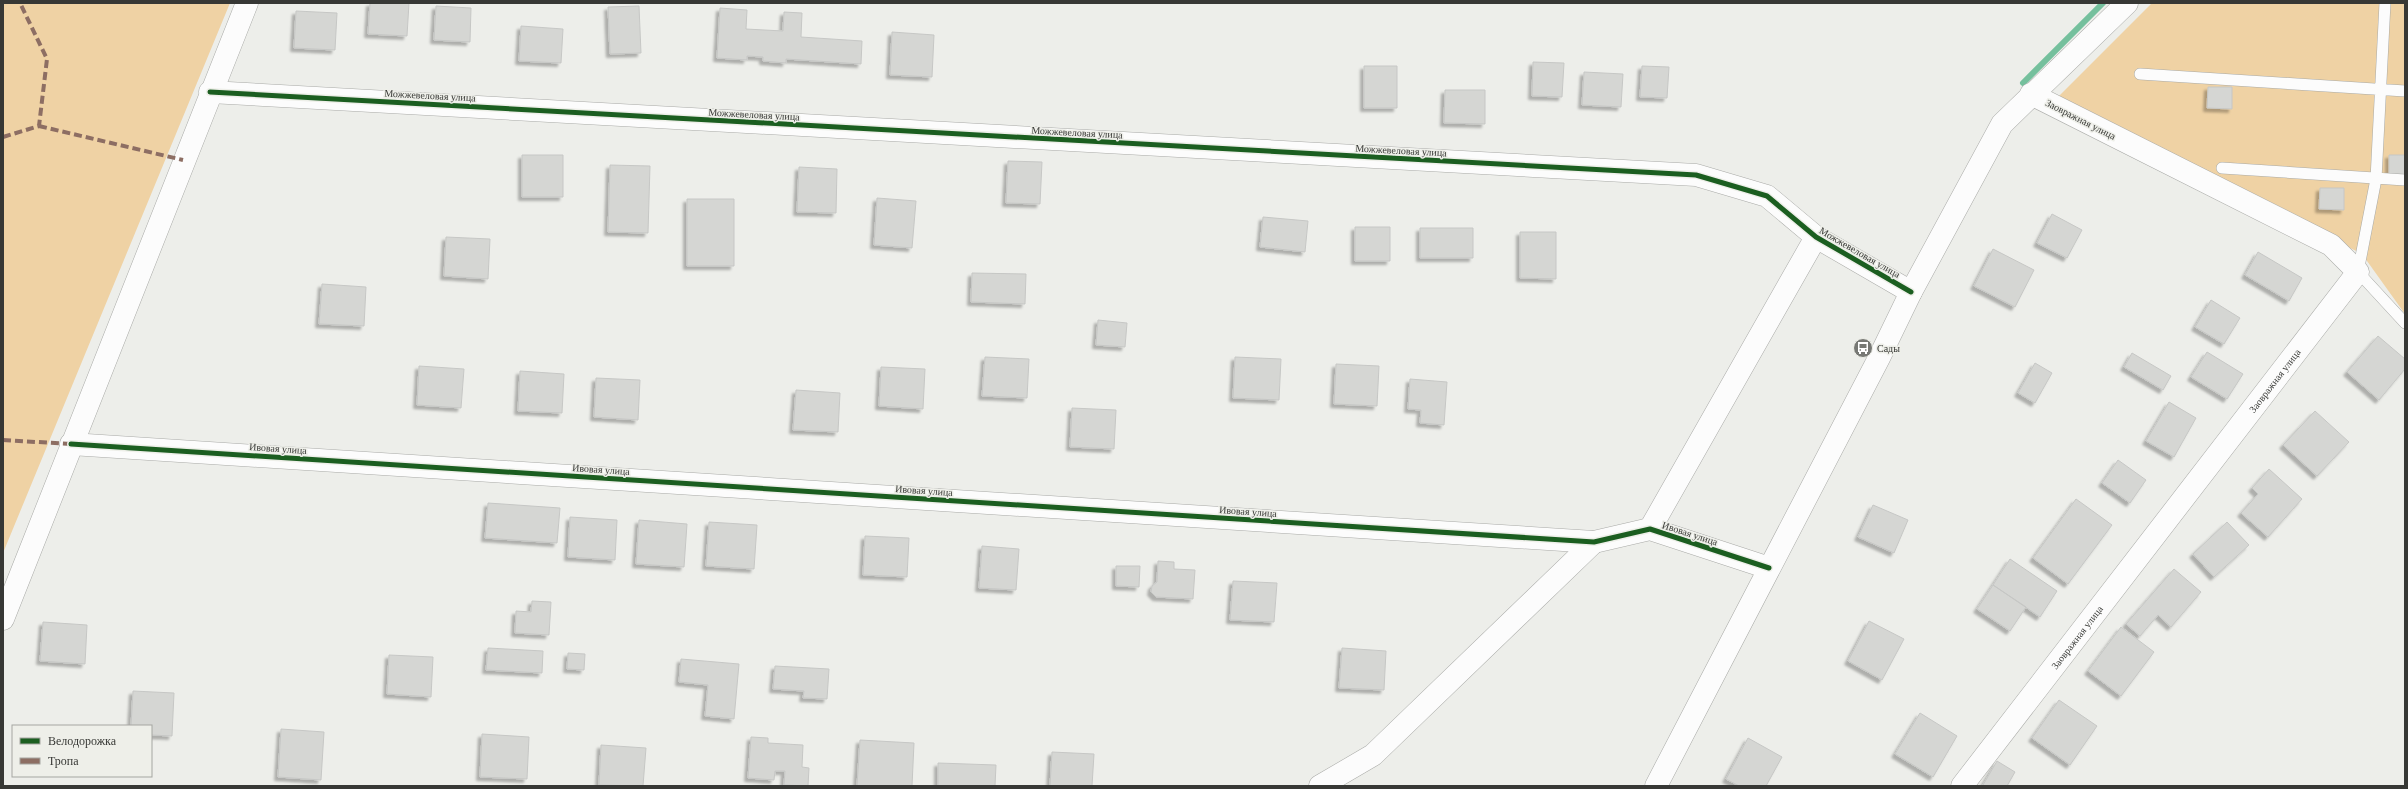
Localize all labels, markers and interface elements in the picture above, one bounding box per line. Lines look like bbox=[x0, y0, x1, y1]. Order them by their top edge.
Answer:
street label: Можжевеловая улица bbox=[384, 88, 476, 103]
street label: Заовражная улица bbox=[2044, 97, 2118, 142]
street label: Можжевеловая улица bbox=[708, 107, 800, 122]
street label: Можжевеловая улица bbox=[1031, 125, 1123, 140]
street label: Можжевеловая улица bbox=[1355, 143, 1447, 158]
street label: Можжевеловая улица bbox=[1817, 225, 1903, 280]
bus stop icon: Сады bbox=[1852, 337, 1874, 359]
place label: Сады bbox=[1877, 343, 1900, 354]
street label: Заовражная улица bbox=[2247, 346, 2303, 415]
street label: Ивовая улица bbox=[249, 441, 308, 456]
street label: Ивовая улица bbox=[572, 462, 631, 477]
street label: Ивовая улица bbox=[895, 483, 954, 498]
street label: Ивовая улица bbox=[1219, 504, 1278, 519]
street label: Ивовая улица bbox=[1661, 519, 1720, 548]
street label: Заовражная улица bbox=[2049, 603, 2105, 671]
legend bbox=[12, 725, 152, 777]
text: Велодорожка bbox=[48, 734, 117, 748]
text: Тропа bbox=[48, 754, 79, 768]

